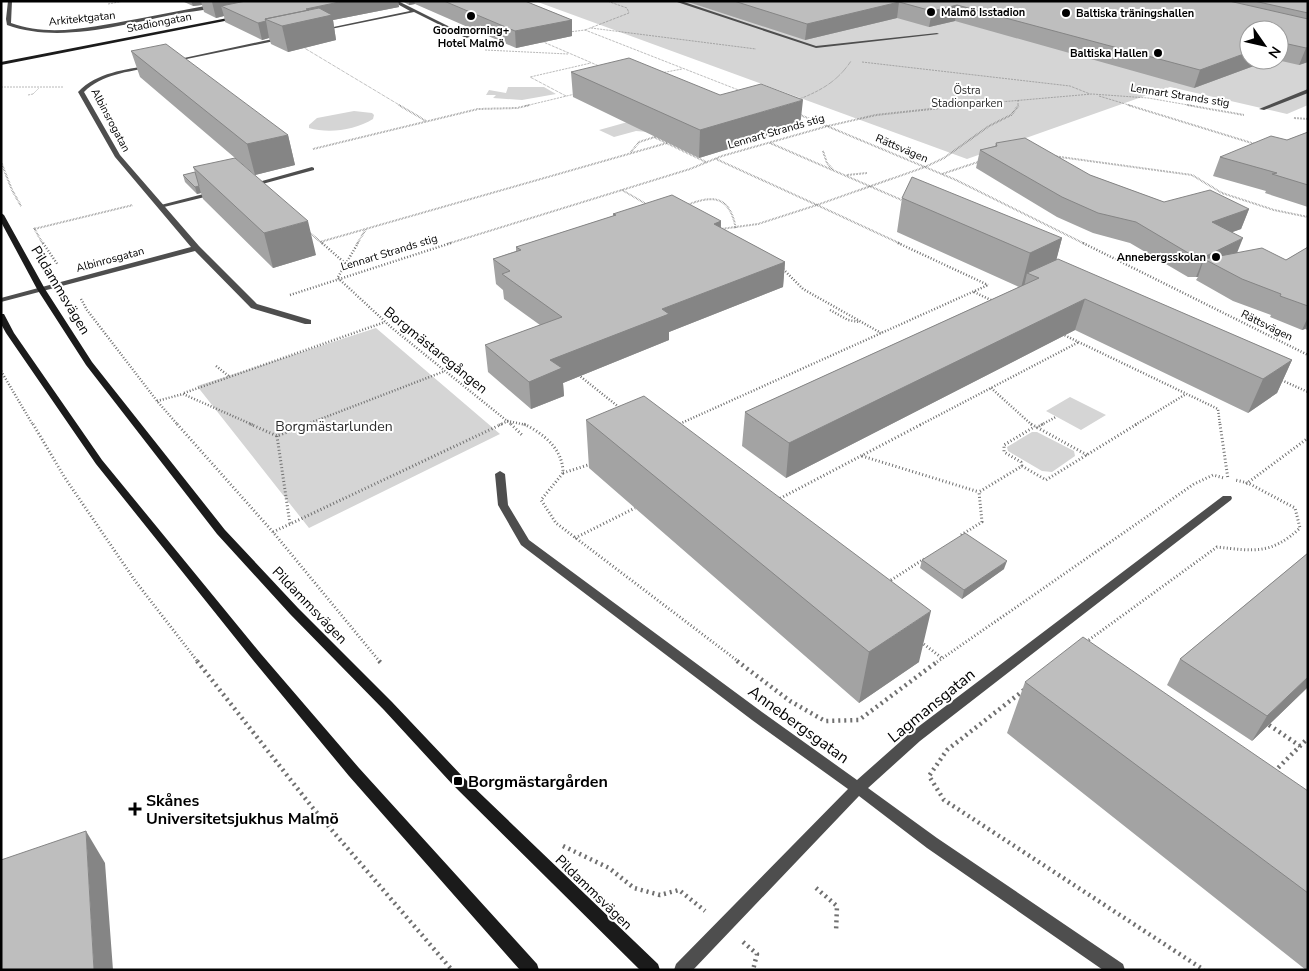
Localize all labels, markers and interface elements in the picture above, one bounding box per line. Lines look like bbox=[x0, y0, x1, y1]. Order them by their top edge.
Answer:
place label: Malmö Isstadion bbox=[941, 5, 1025, 20]
marker: Malmö Isstadion bbox=[925, 6, 937, 18]
place label: Baltiska träningshallen bbox=[1076, 6, 1194, 21]
marker: Baltiska träningshallen bbox=[1060, 7, 1072, 19]
street label: Arkitektgatan bbox=[48, 8, 116, 29]
street label: Stadiongatan bbox=[125, 9, 193, 36]
marker: Goodmorning+ Hotel Malmö bbox=[465, 10, 477, 22]
north arrow bbox=[1239, 20, 1289, 70]
place label: Goodmorning+ Hotel Malmö bbox=[433, 23, 509, 51]
text: N bbox=[1264, 42, 1285, 62]
place label: Baltiska Hallen bbox=[1070, 46, 1148, 61]
marker: Baltiska Hallen bbox=[1152, 47, 1164, 59]
street label: Lennart Strands stig bbox=[1129, 80, 1231, 111]
park label: Östra Stadionparken bbox=[931, 83, 1003, 111]
street label: Albinsrogatan bbox=[88, 86, 134, 155]
street label: Lennart Strands stig bbox=[726, 110, 826, 152]
street label: Rättsvägen bbox=[873, 131, 930, 166]
street label: Lennart Strands stig bbox=[339, 231, 439, 274]
street label: Pildammsvägen bbox=[27, 242, 95, 338]
street label: Albinrosgatan bbox=[74, 243, 146, 276]
place label: Annebergsskolan bbox=[1117, 250, 1206, 265]
marker: Annebergsskolan bbox=[1210, 251, 1222, 263]
street label: Borgmästaregången bbox=[380, 303, 492, 398]
street label: Rättsvägen bbox=[1238, 306, 1295, 344]
park label: Borgmästarlunden bbox=[275, 417, 393, 436]
street label: Pildammsvägen bbox=[268, 563, 351, 648]
street label: Lagmansgatan bbox=[883, 664, 980, 748]
street label: Annebergsgatan bbox=[743, 681, 853, 769]
place label: Borgmästargården bbox=[468, 771, 608, 793]
marker: Borgmästargården bbox=[452, 775, 464, 787]
place label: Skånes Universitetsjukhus Malmö bbox=[146, 790, 339, 830]
marker: Skånes Universitetsjukhus Malmö bbox=[128, 802, 142, 816]
street label: Pildammsvägen bbox=[551, 851, 636, 934]

